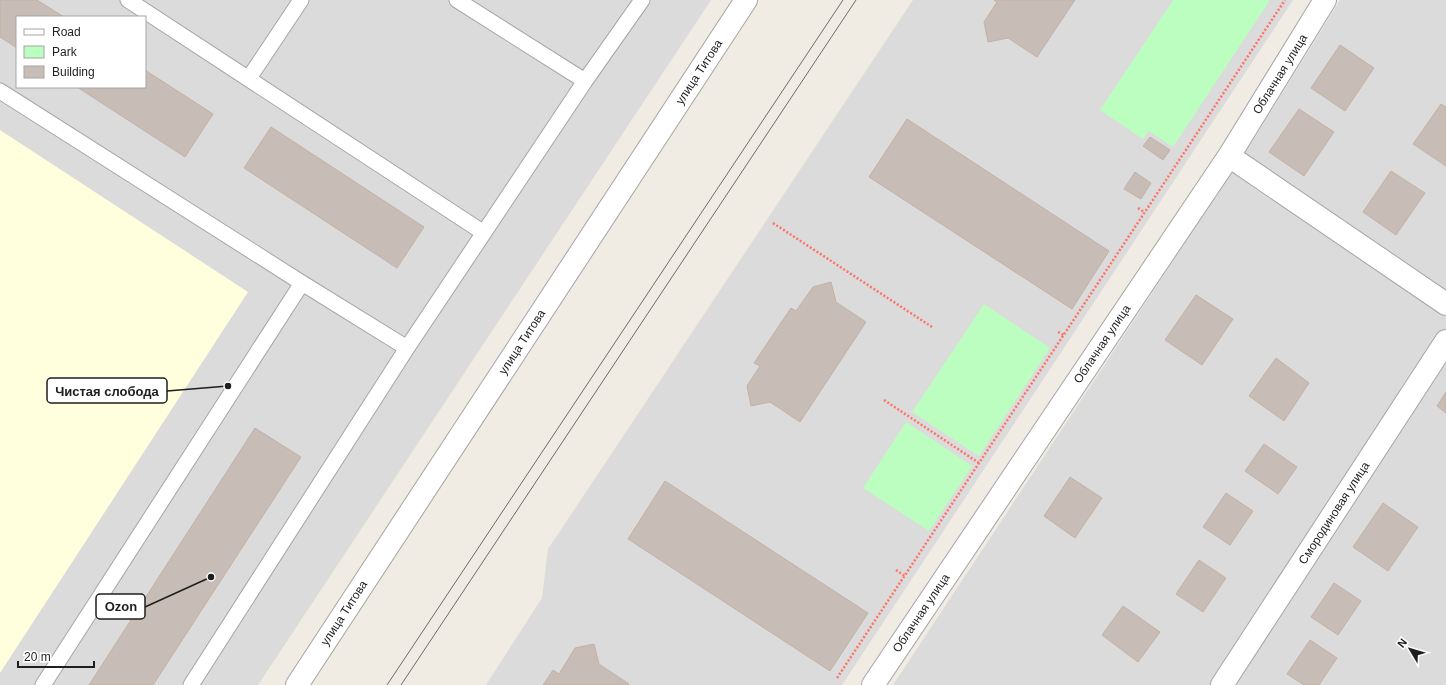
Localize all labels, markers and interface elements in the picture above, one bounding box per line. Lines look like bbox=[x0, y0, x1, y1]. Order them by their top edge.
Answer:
legend bbox=[16, 16, 146, 88]
text: Road bbox=[52, 25, 81, 39]
street label: Облачная улица bbox=[1250, 31, 1310, 116]
street label: улица Титова bbox=[673, 37, 725, 107]
text: Park bbox=[52, 45, 78, 59]
text: Building bbox=[52, 65, 95, 79]
street label: Облачная улица bbox=[1071, 302, 1134, 386]
street label: улица Титова bbox=[496, 307, 548, 377]
callout: Чистая слобода bbox=[47, 378, 167, 403]
text: Чистая слобода bbox=[55, 384, 160, 399]
street label: Смородиновая улица bbox=[1296, 459, 1373, 567]
street label: Облачная улица bbox=[890, 571, 953, 655]
street label: улица Титова bbox=[318, 578, 370, 648]
callout: Ozon bbox=[96, 594, 145, 619]
text: Ozon bbox=[105, 599, 137, 614]
north arrow bbox=[1390, 629, 1430, 669]
text: N bbox=[1395, 636, 1409, 650]
scale bar bbox=[18, 643, 94, 669]
text: 20 m bbox=[24, 650, 51, 664]

